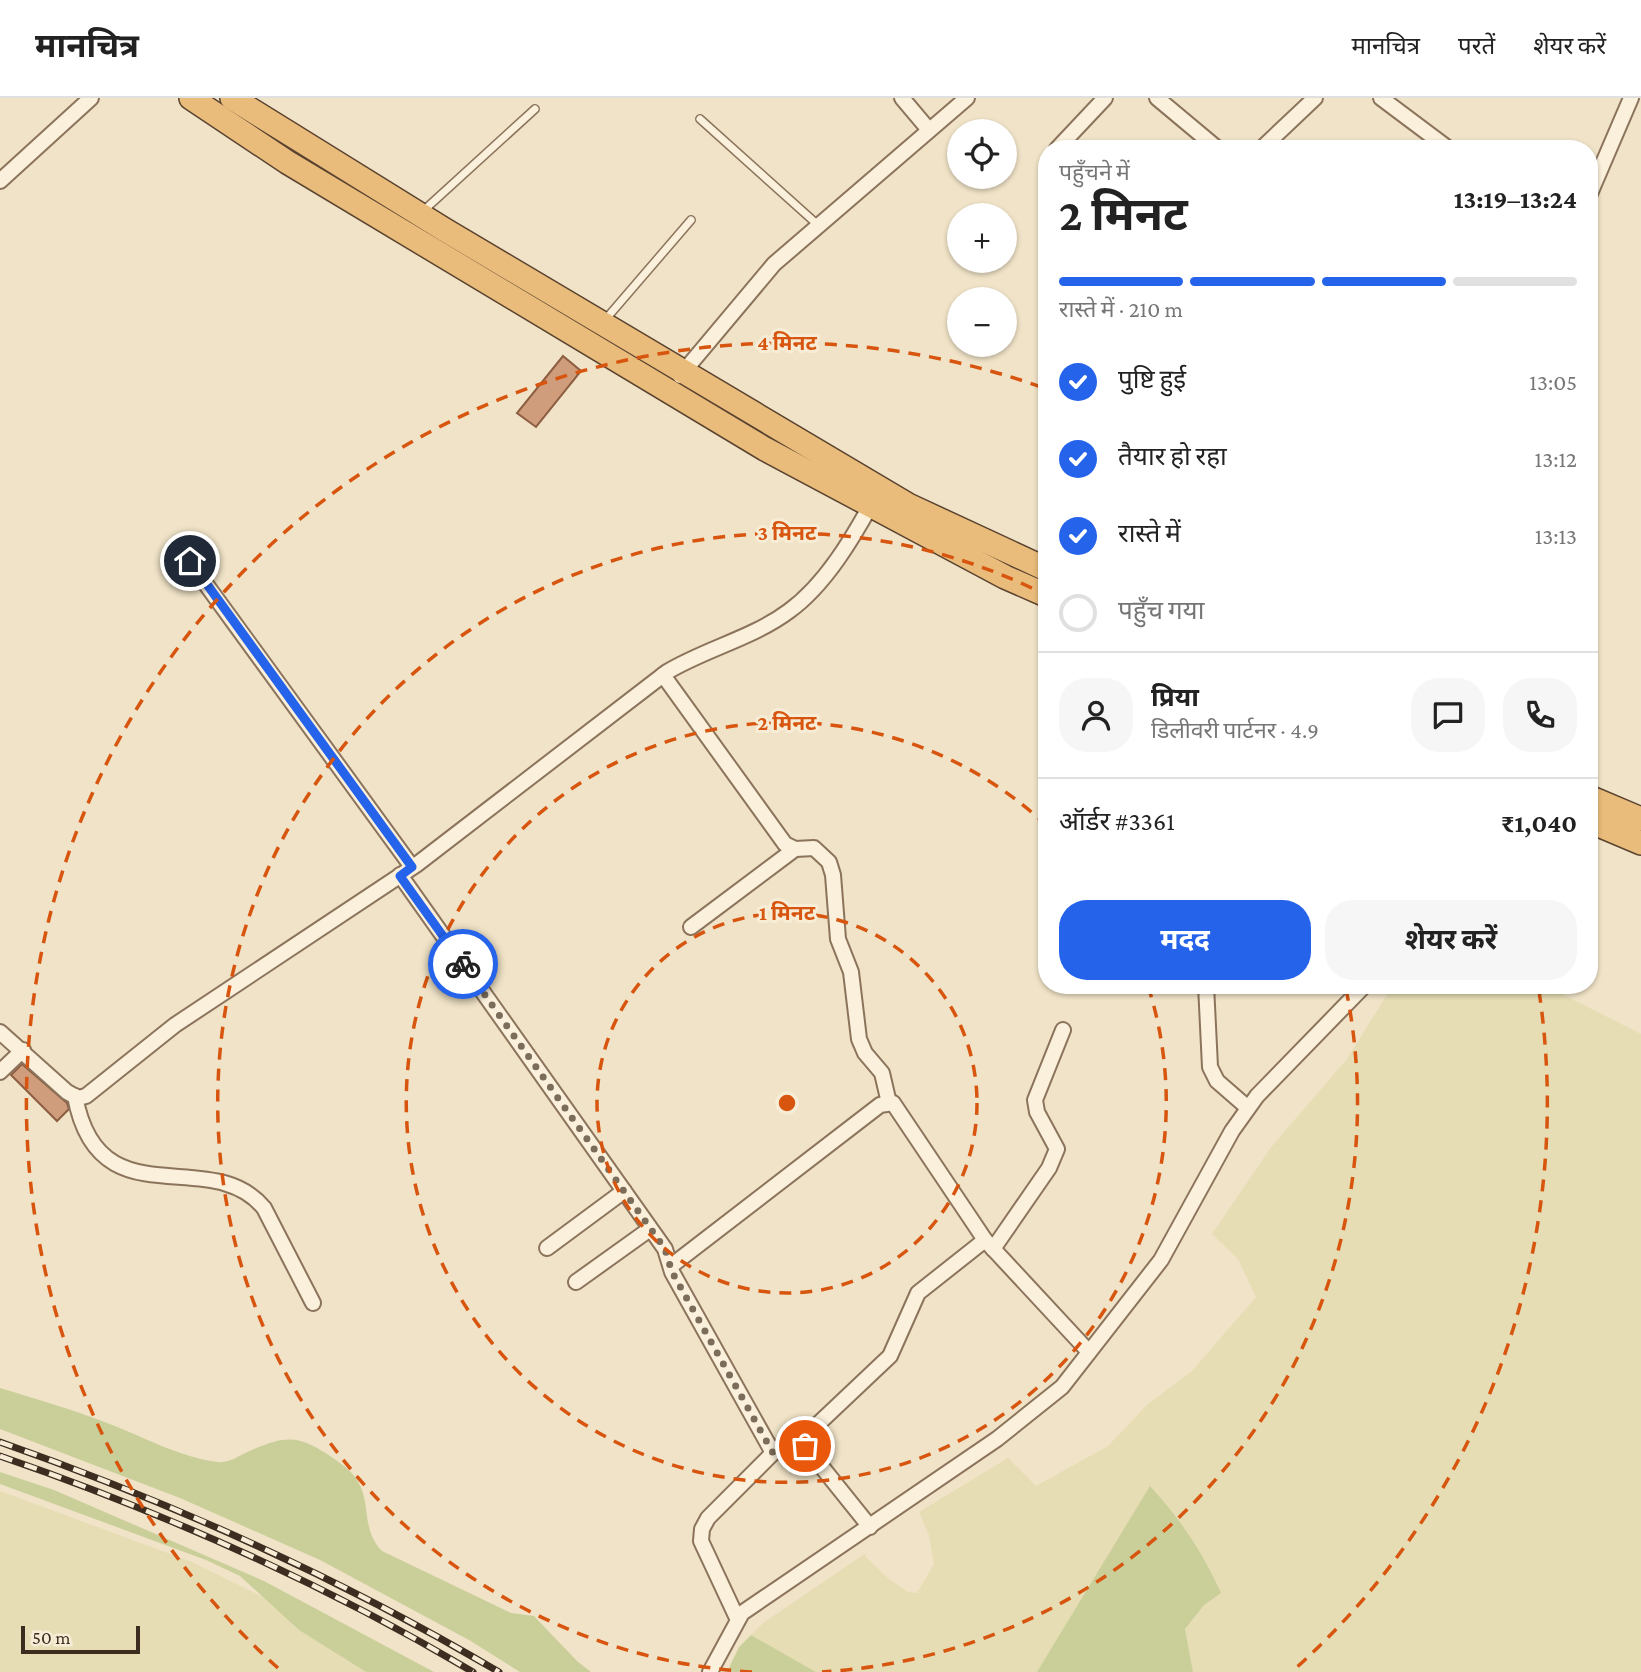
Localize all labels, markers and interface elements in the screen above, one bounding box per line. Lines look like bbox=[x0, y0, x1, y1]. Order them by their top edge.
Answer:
text: मानचित्र bbox=[35, 27, 139, 64]
text: मानचित्र bbox=[1351, 32, 1420, 59]
text: परतें bbox=[1458, 32, 1495, 59]
text: शेयर करें bbox=[1533, 32, 1606, 59]
map controls bbox=[947, 119, 1017, 357]
button: locate bbox=[947, 119, 1017, 189]
text: पहुँचने में bbox=[1059, 159, 1130, 185]
text: 13:19–13:24 bbox=[1454, 185, 1577, 214]
text: 2 मिनट bbox=[1059, 189, 1188, 240]
button: + bbox=[947, 203, 1017, 273]
button: − bbox=[947, 287, 1017, 357]
text: रास्ते में · 210 m bbox=[1059, 296, 1183, 322]
text: 4 मिनट bbox=[757, 331, 817, 355]
icon: check bbox=[1059, 363, 1097, 401]
text: पुष्टि हुई bbox=[1118, 365, 1186, 394]
text: 13:05 bbox=[1529, 369, 1577, 395]
icon: check bbox=[1059, 440, 1097, 478]
text: तैयार हो रहा bbox=[1118, 442, 1227, 471]
text: 13:12 bbox=[1535, 446, 1577, 472]
icon: check bbox=[1059, 517, 1097, 555]
text: रास्ते में bbox=[1118, 519, 1181, 548]
text: 3 मिनट bbox=[758, 521, 817, 545]
text: 13:13 bbox=[1535, 523, 1577, 549]
pin bbox=[160, 531, 220, 591]
icon: home bbox=[171, 542, 209, 580]
text: पहुँच गया bbox=[1118, 596, 1204, 625]
button: person bbox=[1059, 678, 1133, 752]
button: chat bbox=[1411, 678, 1485, 752]
button: phone bbox=[1503, 678, 1577, 752]
text: प्रिया bbox=[1151, 683, 1199, 712]
text: 2 मिनट bbox=[758, 711, 817, 735]
text: डिलीवरी पार्टनर · 4.9 bbox=[1151, 717, 1319, 743]
text: ऑर्डर #3361 bbox=[1059, 807, 1175, 836]
text: ₹1,040 bbox=[1501, 809, 1577, 838]
button: मदद bbox=[1059, 900, 1311, 980]
button: शेयर करें bbox=[1325, 900, 1577, 980]
text: 1 मिनट bbox=[759, 901, 816, 925]
courier bbox=[428, 929, 498, 999]
icon: bike bbox=[444, 945, 482, 983]
centre of rings bbox=[775, 1091, 799, 1115]
pin bbox=[775, 1416, 835, 1476]
icon: bag bbox=[786, 1427, 824, 1465]
scale bar bbox=[21, 1623, 140, 1655]
text: 50 m bbox=[32, 1627, 71, 1648]

